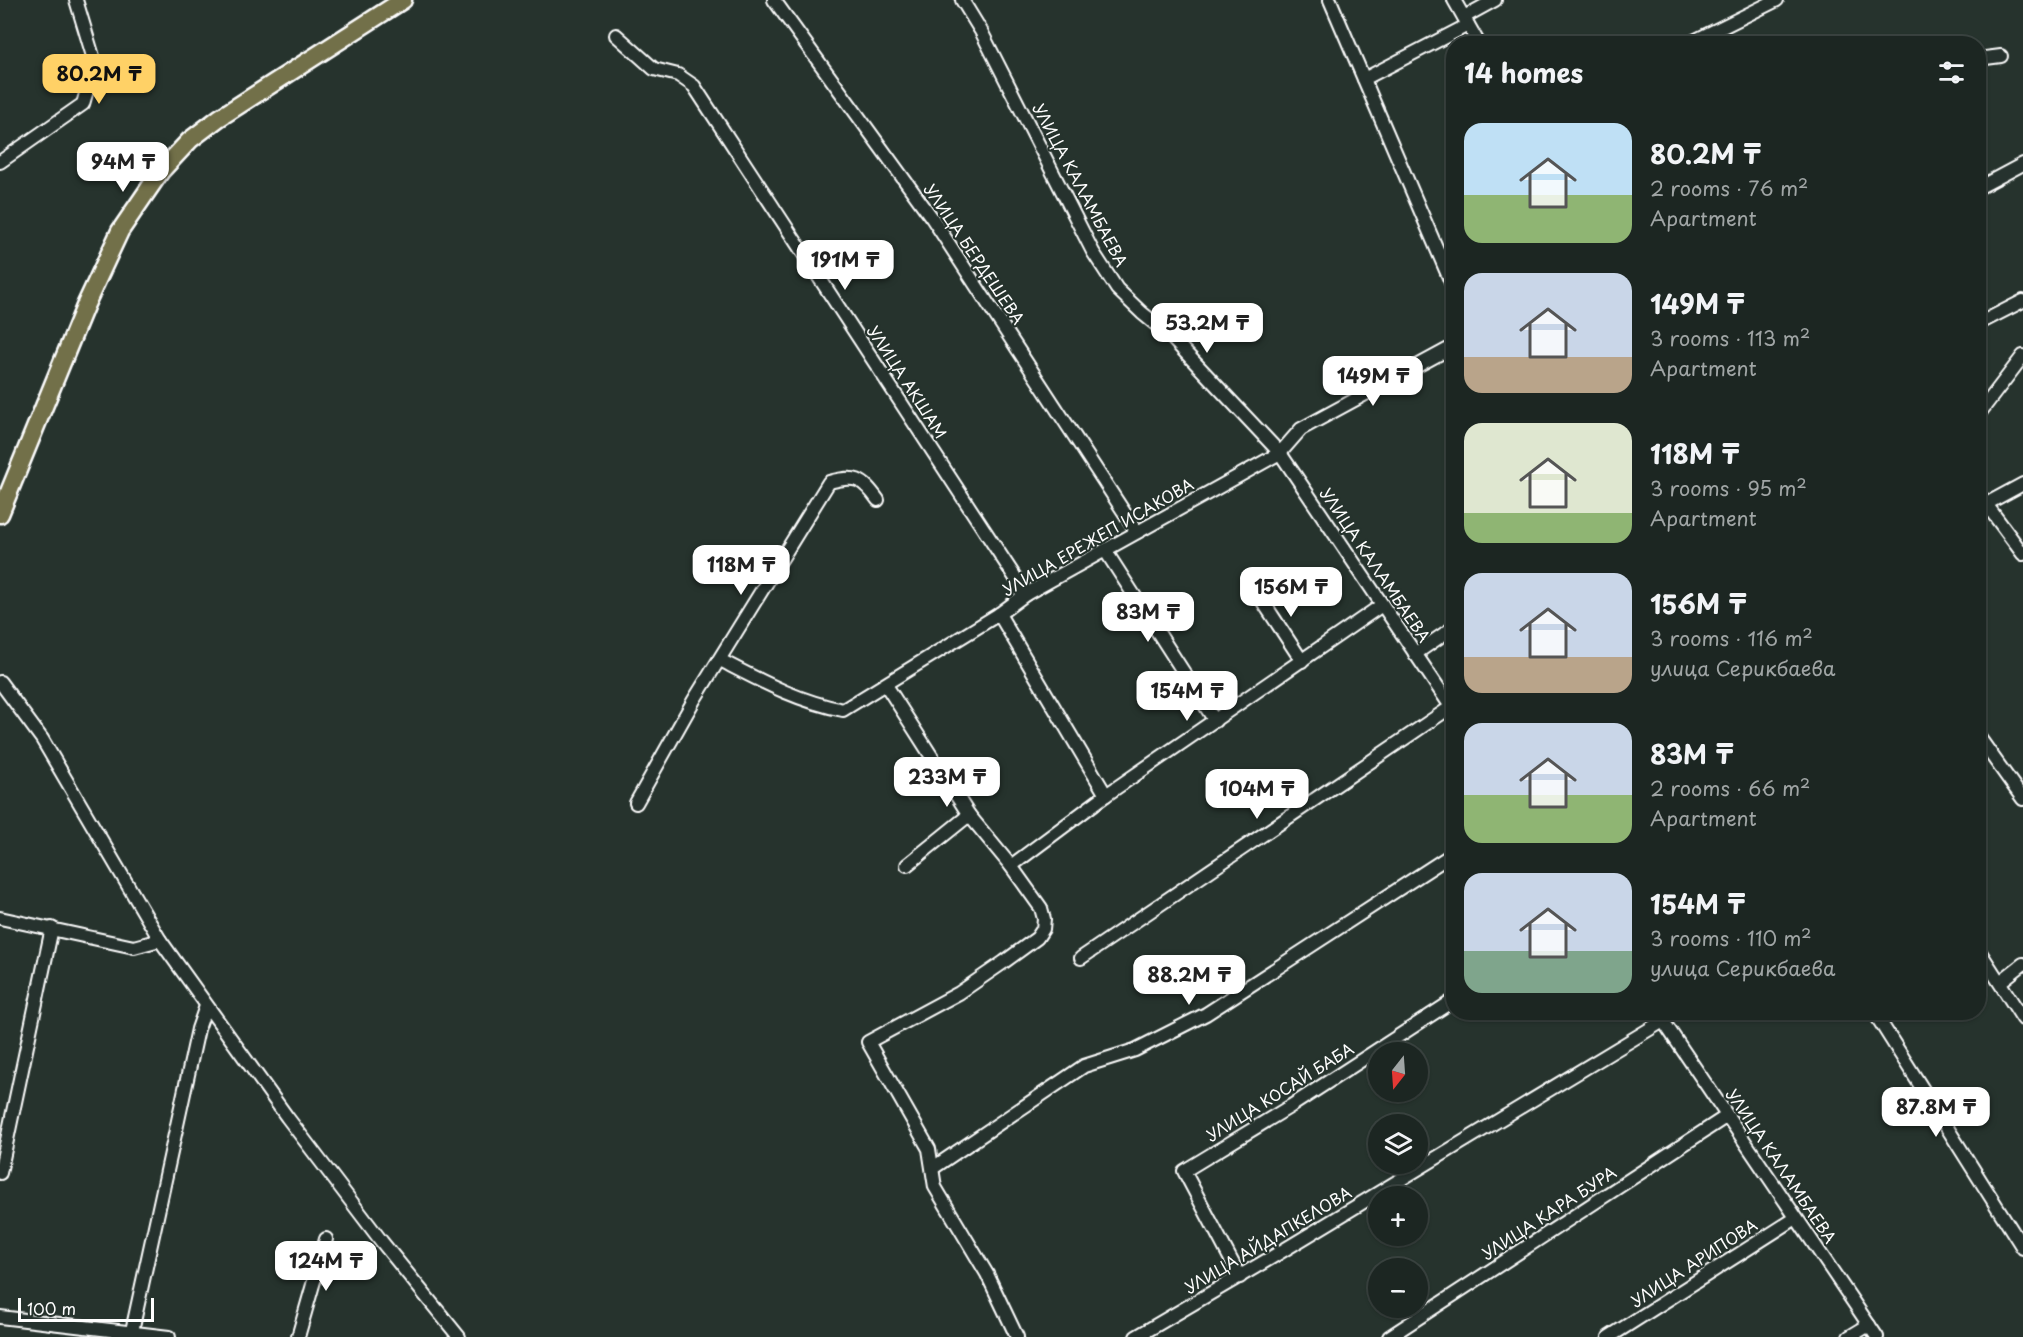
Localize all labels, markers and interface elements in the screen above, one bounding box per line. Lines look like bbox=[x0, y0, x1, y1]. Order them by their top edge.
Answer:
text: 14 homes bbox=[1464, 53, 1583, 92]
pin: 80.2M ₸ bbox=[44, 54, 154, 105]
icon: filters bbox=[1935, 56, 1968, 89]
text: 80.2M ₸ bbox=[56, 58, 142, 88]
street label: УЛИЦА КАЛАМБАЕВА bbox=[1028, 99, 1134, 271]
text: 80.2M ₸ bbox=[1650, 134, 1761, 173]
pin: 94M ₸ bbox=[81, 142, 165, 193]
text: 94M ₸ bbox=[91, 146, 155, 176]
icon: home bbox=[1512, 147, 1584, 219]
text: 2 rooms · 76 m² bbox=[1650, 173, 1808, 203]
street label: УЛИЦА БЕРДЕШЕВА bbox=[919, 178, 1031, 329]
text: Apartment bbox=[1650, 203, 1757, 233]
pin: 191M ₸ bbox=[796, 240, 894, 291]
text: 191M ₸ bbox=[811, 244, 879, 274]
text: 149M ₸ bbox=[1650, 284, 1744, 323]
icon: home bbox=[1512, 297, 1584, 369]
pin: 53.2M ₸ bbox=[1152, 303, 1262, 354]
text: 53.2M ₸ bbox=[1165, 307, 1249, 337]
street label: УЛИЦА АКШАМ bbox=[862, 320, 953, 443]
text: 3 rooms · 113 m² bbox=[1650, 323, 1810, 353]
text: Apartment bbox=[1650, 353, 1757, 383]
pin: 149M ₸ bbox=[1324, 356, 1422, 407]
text: 149M ₸ bbox=[1337, 360, 1409, 390]
text: 118M ₸ bbox=[1650, 434, 1739, 473]
icon: home bbox=[1512, 447, 1584, 519]
street label: УЛИЦА ЕРЕЖЕП ИСАКОВА bbox=[997, 471, 1198, 601]
text: 3 rooms · 95 m² bbox=[1650, 473, 1807, 503]
street label: УЛИЦА КАЛАМБАЕВА bbox=[1315, 482, 1437, 647]
text: Apartment bbox=[1650, 503, 1757, 533]
pin: 118M ₸ bbox=[692, 545, 790, 596]
text: 118M ₸ bbox=[707, 549, 775, 579]
pin: 156M ₸ bbox=[1242, 567, 1340, 618]
text: 156M ₸ bbox=[1254, 571, 1328, 601]
text: 156M ₸ bbox=[1650, 584, 1746, 623]
pin: 83M ₸ bbox=[1106, 592, 1190, 643]
text: 83M ₸ bbox=[1116, 596, 1180, 626]
icon: home bbox=[1512, 597, 1584, 669]
text: 3 rooms · 116 m² bbox=[1650, 623, 1813, 653]
text: улица Серикбаева bbox=[1650, 653, 1835, 683]
pin: 154M ₸ bbox=[1138, 671, 1236, 722]
text: 154M ₸ bbox=[1151, 675, 1223, 705]
text: 83M ₸ bbox=[1650, 734, 1733, 773]
icon: home bbox=[1512, 747, 1584, 819]
pin: 233M ₸ bbox=[898, 757, 996, 808]
text: 233M ₸ bbox=[908, 761, 986, 791]
pin: 104M ₸ bbox=[1208, 769, 1306, 820]
text: 104M ₸ bbox=[1220, 773, 1294, 803]
text: 2 rooms · 66 m² bbox=[1650, 773, 1810, 803]
text: Apartment bbox=[1650, 803, 1757, 833]
text: 154M ₸ bbox=[1650, 884, 1745, 923]
icon: home bbox=[1512, 897, 1584, 969]
text: 3 rooms · 110 m² bbox=[1650, 923, 1812, 953]
text: улица Серикбаева bbox=[1650, 953, 1835, 983]
pin: 88.2M ₸ bbox=[1134, 955, 1244, 1006]
text: 88.2M ₸ bbox=[1147, 959, 1231, 989]
street label: УЛИЦА КОСАЙ БАБА bbox=[1201, 1036, 1358, 1146]
north arrow bbox=[1368, 1042, 1428, 1102]
map controls bbox=[1368, 1042, 1428, 1318]
street label: УЛИЦА КАЛАМБАЕВА bbox=[1721, 1083, 1843, 1248]
pin: 87.8M ₸ bbox=[1881, 1087, 1991, 1138]
text: 87.8M ₸ bbox=[1896, 1091, 1976, 1121]
button: layers bbox=[1368, 1114, 1428, 1174]
street label: УЛИЦА КАРА БУРА bbox=[1476, 1160, 1620, 1265]
street label: УЛИЦА АЙДАПКЕЛОВА bbox=[1179, 1179, 1356, 1299]
button: + bbox=[1368, 1186, 1428, 1246]
street label: УЛИЦА АРИПОВА bbox=[1625, 1212, 1762, 1312]
pin: 124M ₸ bbox=[277, 1241, 375, 1292]
text: 124M ₸ bbox=[289, 1245, 363, 1275]
button: − bbox=[1368, 1258, 1428, 1318]
scale bar bbox=[18, 1295, 154, 1322]
text: 100 m bbox=[27, 1296, 76, 1320]

